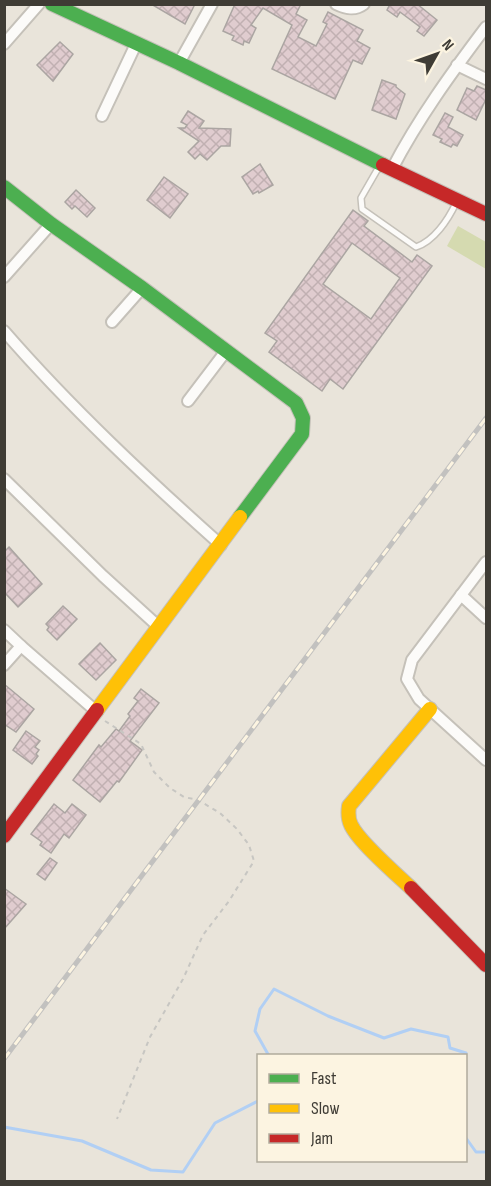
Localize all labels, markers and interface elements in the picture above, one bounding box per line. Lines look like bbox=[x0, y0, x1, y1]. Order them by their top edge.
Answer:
north arrow bbox=[407, 24, 467, 84]
text: N bbox=[437, 36, 457, 55]
legend bbox=[257, 1054, 467, 1162]
text: Fast bbox=[311, 1068, 337, 1089]
text: Slow bbox=[311, 1098, 340, 1119]
text: Jam bbox=[310, 1128, 333, 1149]

